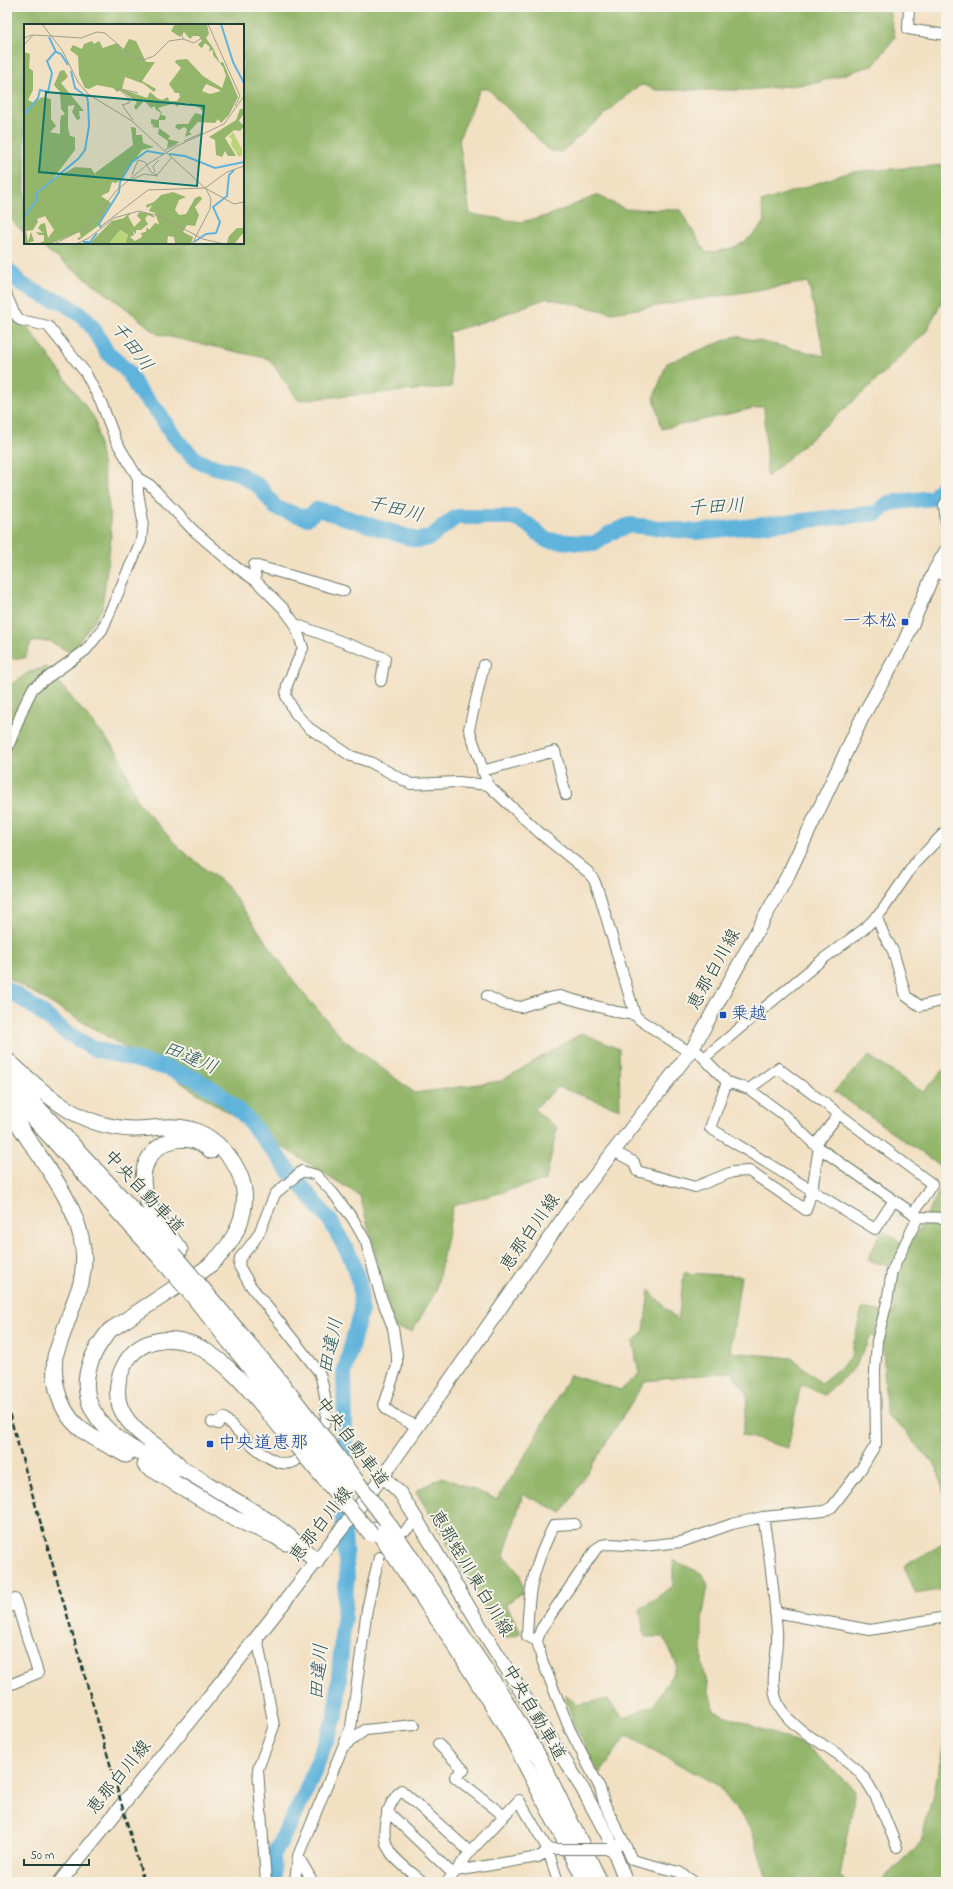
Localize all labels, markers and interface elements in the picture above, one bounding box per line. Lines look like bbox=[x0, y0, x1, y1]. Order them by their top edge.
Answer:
inset map bbox=[24, 24, 244, 244]
water label: 千田川 bbox=[103, 316, 159, 378]
water label: 千田川 bbox=[364, 490, 426, 530]
water label: 千田川 bbox=[687, 493, 745, 523]
place label: 一本松 bbox=[843, 609, 897, 635]
marker: 一本松 bbox=[900, 617, 910, 627]
street label: 恵那白川線 bbox=[682, 924, 748, 1016]
place label: 乗越 bbox=[731, 1002, 767, 1028]
marker: 乗越 bbox=[718, 1010, 728, 1020]
water label: 田違川 bbox=[158, 1035, 222, 1083]
street label: 中央自動車道 bbox=[97, 1145, 189, 1241]
street label: 恵那白川線 bbox=[495, 1189, 567, 1277]
water label: 田違川 bbox=[313, 1315, 351, 1377]
street label: 中央自動車道 bbox=[308, 1392, 394, 1494]
place label: 中央道恵那 bbox=[218, 1431, 308, 1457]
marker: 中央道恵那 bbox=[205, 1439, 215, 1449]
street label: 恵那白川線 bbox=[284, 1482, 360, 1568]
street label: 恵那蛭川東白川線 bbox=[422, 1506, 518, 1642]
water label: 田違川 bbox=[304, 1642, 336, 1702]
street label: 中央自動車道 bbox=[495, 1660, 571, 1766]
street label: 恵那白川線 bbox=[82, 1735, 158, 1821]
scale bar bbox=[24, 1841, 89, 1867]
text: 50 m bbox=[30, 1847, 54, 1865]

